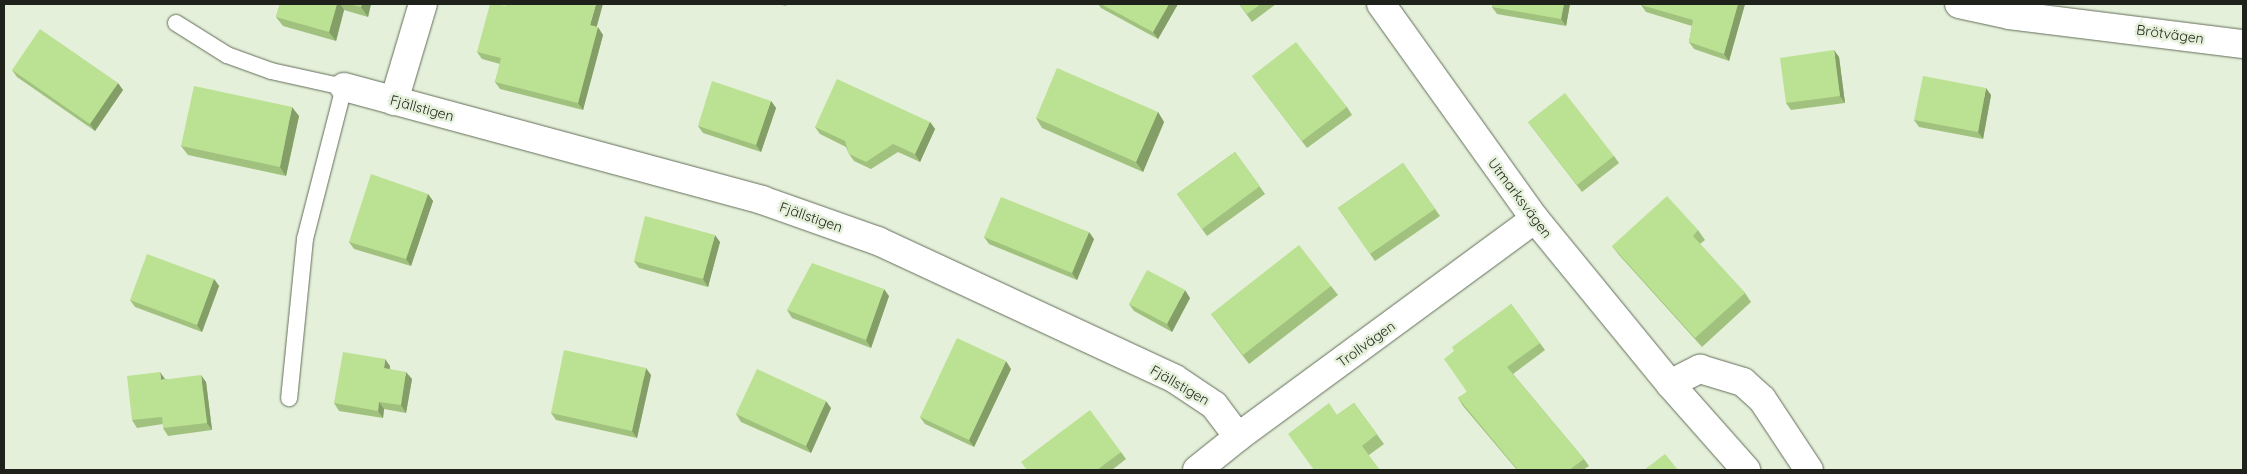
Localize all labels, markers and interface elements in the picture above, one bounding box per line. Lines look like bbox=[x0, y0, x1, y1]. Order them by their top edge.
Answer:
street label: Brötvägen bbox=[2135, 21, 2205, 47]
street label: Fjällstigen bbox=[388, 91, 456, 125]
street label: Utmarksvägen bbox=[1485, 155, 1555, 241]
street label: Fjällstigen bbox=[777, 198, 845, 236]
street label: Trollvägen bbox=[1334, 317, 1398, 371]
street label: Fjällstigen bbox=[1147, 361, 1213, 409]

